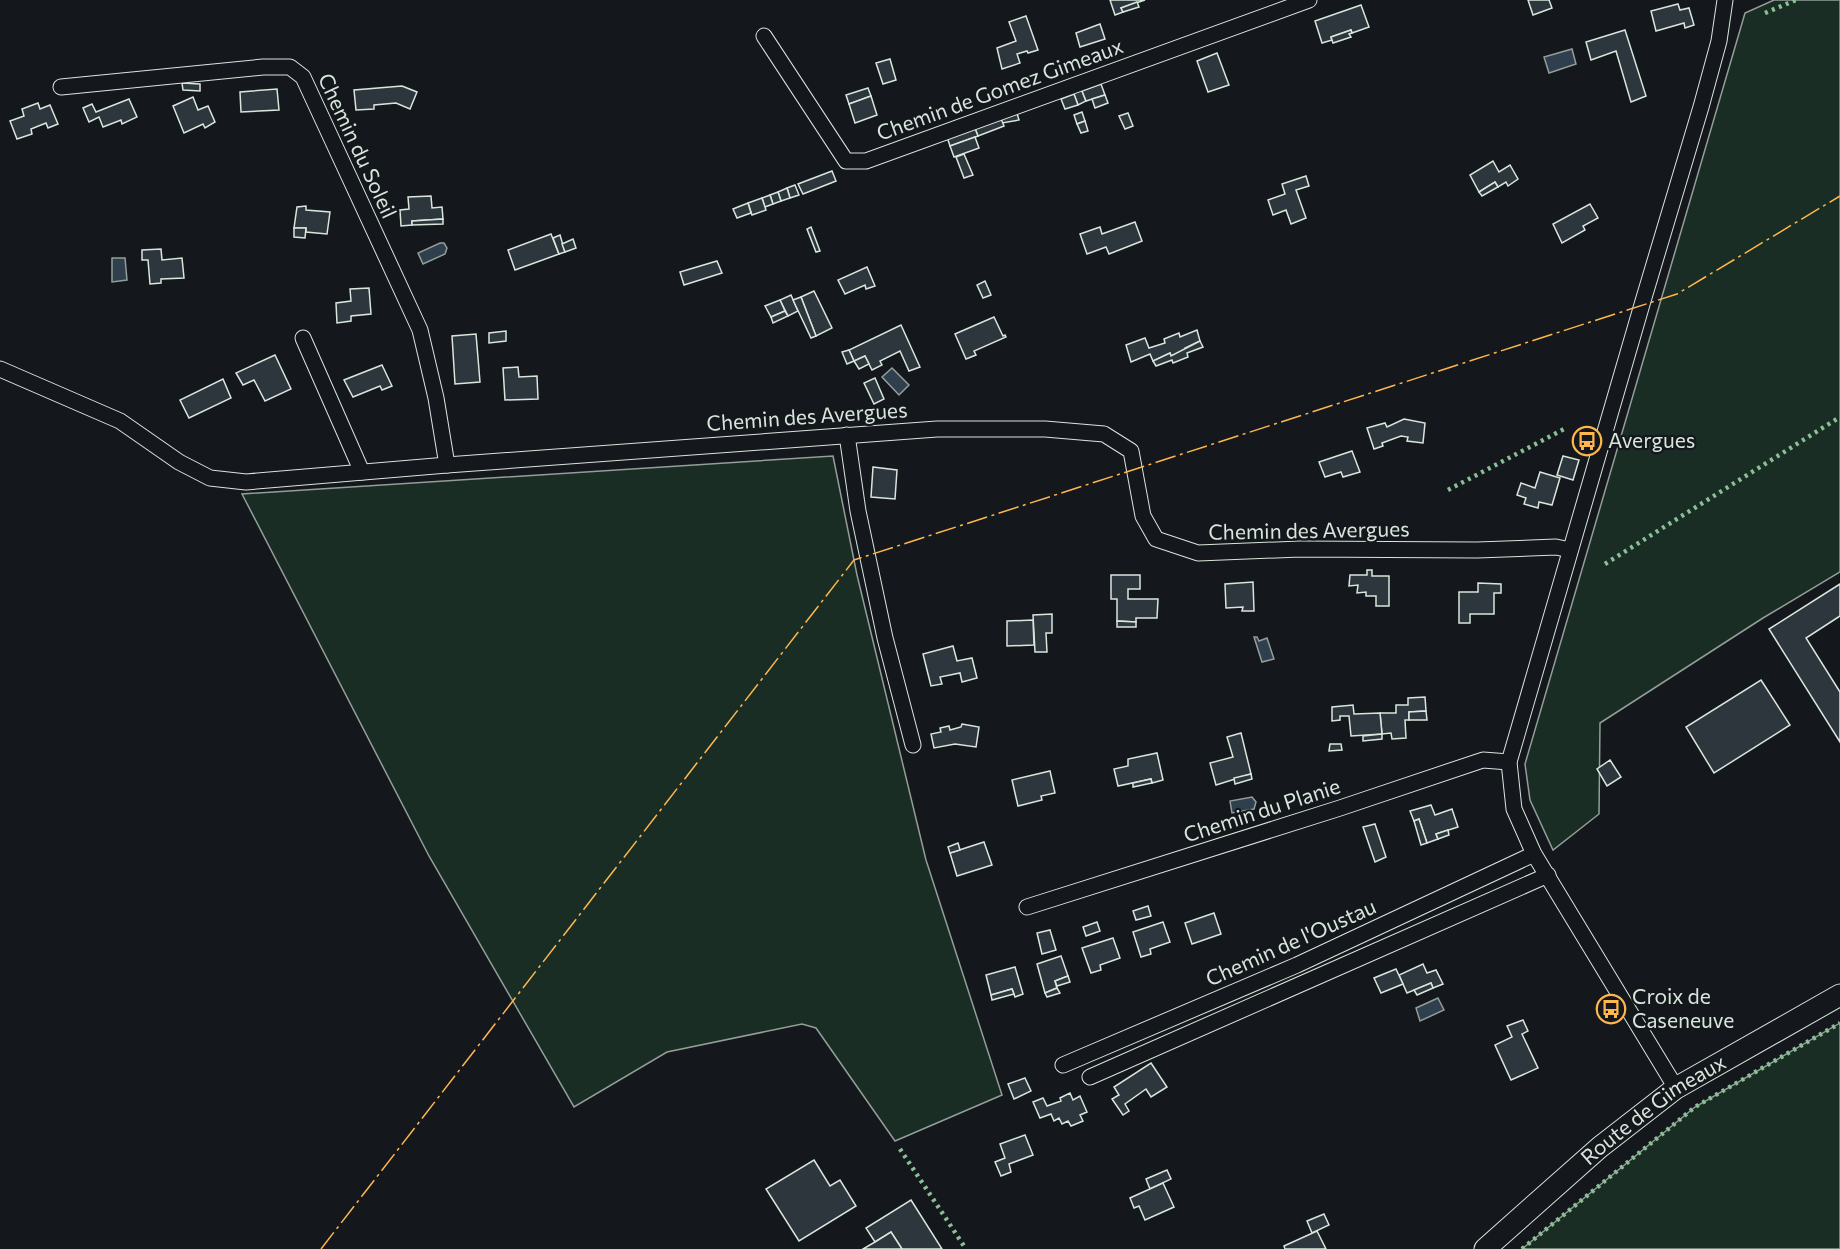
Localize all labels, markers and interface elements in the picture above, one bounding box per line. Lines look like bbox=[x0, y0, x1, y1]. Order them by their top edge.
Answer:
street label: Chemin de Gomez Gimeaux bbox=[873, 32, 1126, 145]
street label: Chemin du Soleil bbox=[314, 69, 403, 222]
street label: Chemin des Avergues bbox=[706, 396, 908, 435]
bus stop icon: Avergues bbox=[1571, 425, 1603, 457]
place label: Avergues bbox=[1608, 427, 1695, 452]
street label: Chemin des Avergues bbox=[1208, 515, 1410, 544]
street label: Chemin du Planie bbox=[1180, 772, 1343, 847]
street label: Chemin de l'Oustau bbox=[1201, 893, 1379, 990]
place label: Croix de Caseneuve bbox=[1632, 983, 1734, 1032]
bus stop icon: Croix de Caseneuve bbox=[1595, 993, 1627, 1025]
street label: Route de Gimeaux bbox=[1575, 1048, 1730, 1169]

